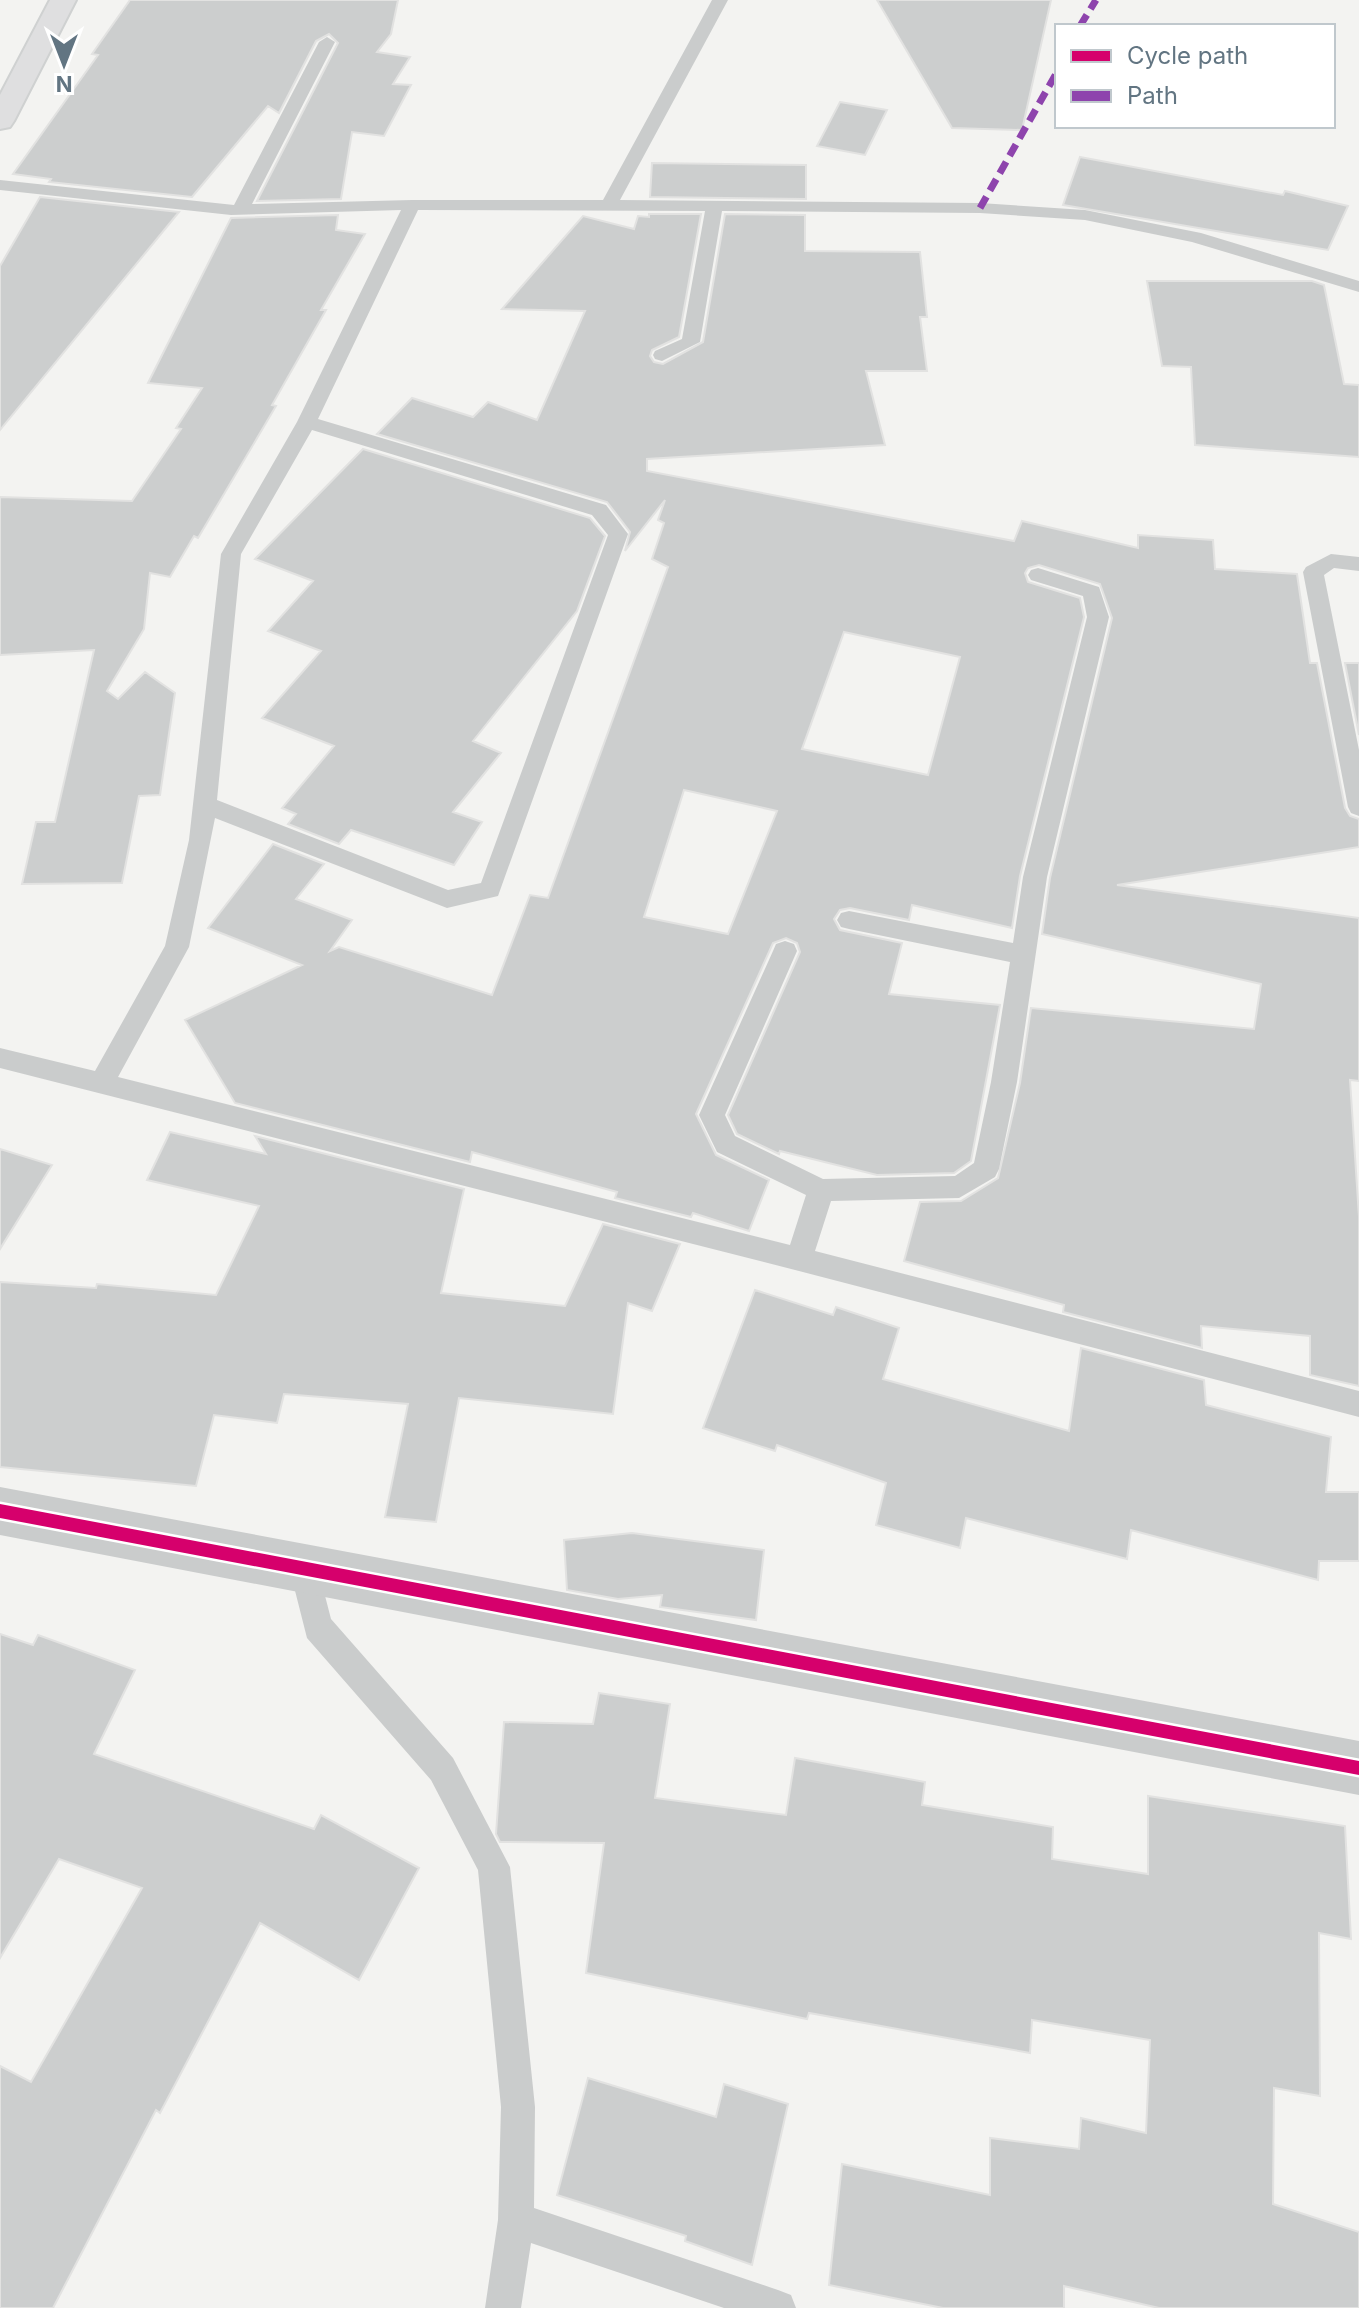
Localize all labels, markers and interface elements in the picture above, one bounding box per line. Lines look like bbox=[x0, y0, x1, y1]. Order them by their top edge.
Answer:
north arrow bbox=[24, 24, 104, 104]
legend bbox=[1055, 24, 1335, 128]
text: Cycle path bbox=[1127, 41, 1248, 70]
text: N bbox=[56, 71, 72, 97]
text: Path bbox=[1127, 81, 1178, 110]

